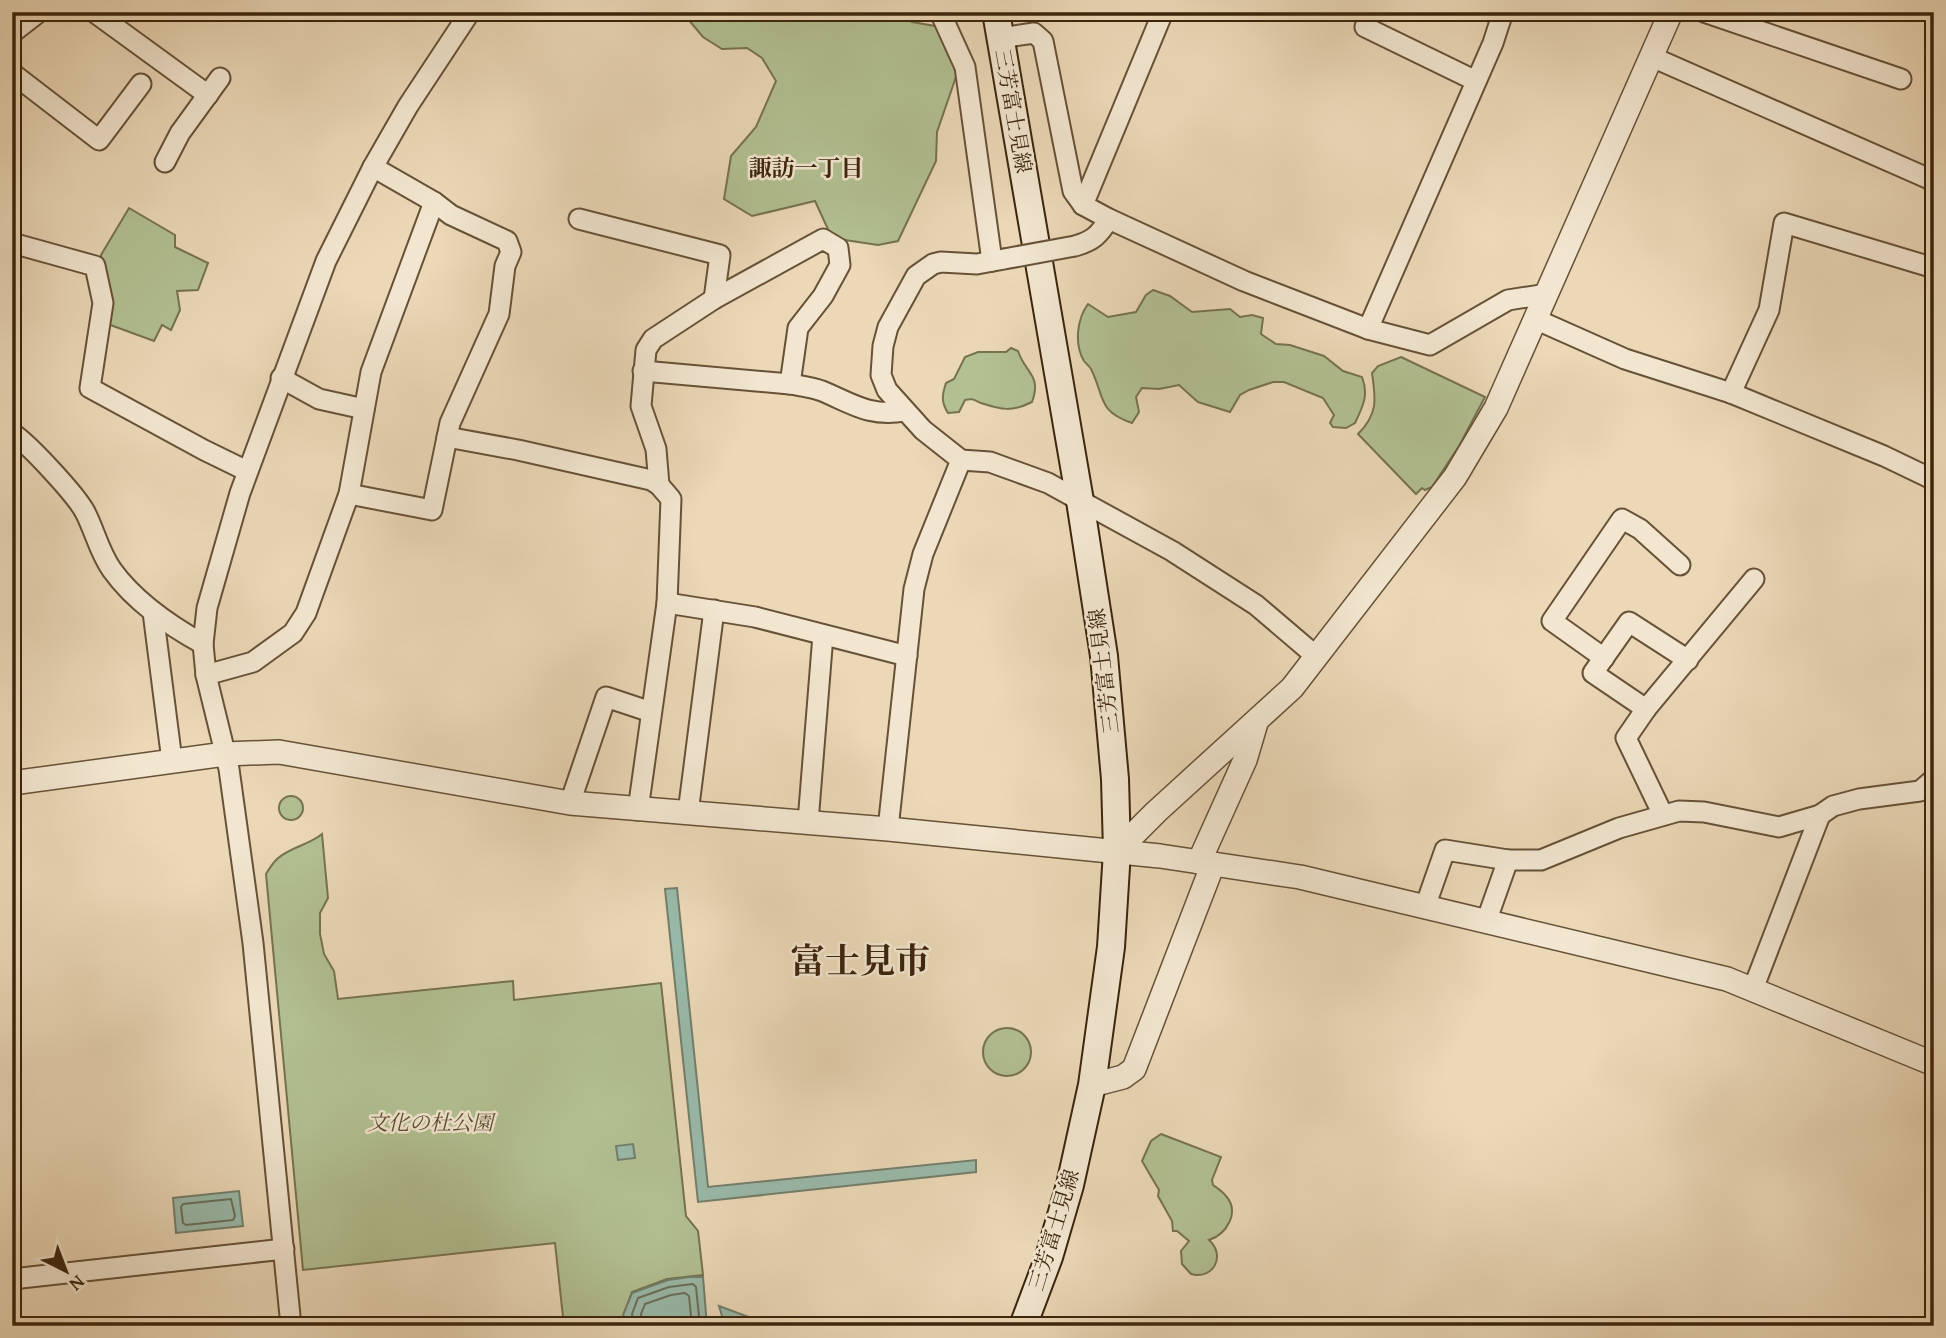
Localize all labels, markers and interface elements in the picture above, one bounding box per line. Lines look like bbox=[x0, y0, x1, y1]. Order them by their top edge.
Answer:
street label: 三芳富士見線 bbox=[987, 46, 1040, 176]
district label: 諏訪一丁目 bbox=[749, 151, 864, 184]
street label: 三芳富士見線 bbox=[1080, 607, 1127, 735]
district label: 富士見市 bbox=[790, 935, 930, 986]
park label: 文化の杜公園 bbox=[367, 1107, 496, 1138]
street label: 三芳富士見線 bbox=[1020, 1165, 1087, 1295]
north arrow bbox=[32, 1236, 102, 1306]
text: N bbox=[63, 1269, 91, 1298]

